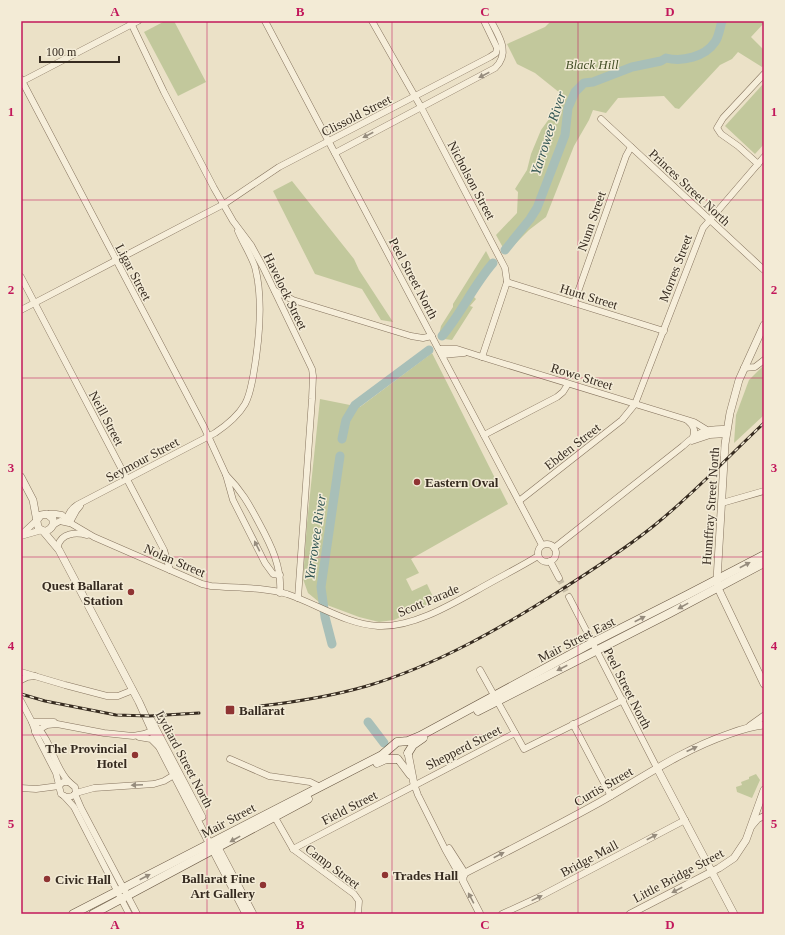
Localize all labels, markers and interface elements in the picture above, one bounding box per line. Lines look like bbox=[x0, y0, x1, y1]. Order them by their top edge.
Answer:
text: A bbox=[110, 4, 120, 19]
text: B bbox=[296, 4, 305, 19]
text: C bbox=[480, 4, 490, 19]
text: D bbox=[665, 4, 675, 19]
scale bar bbox=[40, 38, 119, 64]
text: 100 m bbox=[46, 45, 77, 59]
park label: Black Hill bbox=[565, 57, 619, 72]
one-way arrow bbox=[478, 71, 489, 78]
water label: Yarrowee River bbox=[528, 89, 569, 177]
street label: Clissold Street bbox=[319, 91, 394, 139]
text: 1 bbox=[8, 104, 14, 119]
text: 1 bbox=[771, 104, 777, 119]
one-way arrow bbox=[363, 132, 374, 138]
street label: Nicholson Street bbox=[445, 138, 499, 223]
street label: Princes Street North bbox=[646, 146, 734, 229]
street label: Nunn Street bbox=[574, 189, 609, 253]
street label: Morres Street bbox=[656, 232, 695, 304]
street label: Peel Street North bbox=[386, 235, 441, 322]
street label: Ligar Street bbox=[112, 241, 155, 303]
street label: Havelock Street bbox=[261, 250, 311, 332]
street label: Hunt Street bbox=[558, 281, 620, 312]
text: 2 bbox=[8, 282, 14, 297]
text: 2 bbox=[771, 282, 777, 297]
street label: Rowe Street bbox=[549, 360, 615, 393]
street label: Neill Street bbox=[86, 388, 127, 448]
street label: Ebden Street bbox=[541, 420, 604, 473]
street label: Seymour Street bbox=[103, 434, 182, 485]
street label: Humffray Street North bbox=[699, 446, 722, 566]
text: 3 bbox=[8, 460, 15, 475]
text: 3 bbox=[771, 460, 778, 475]
place label: Eastern Oval bbox=[425, 475, 499, 490]
marker: Eastern Oval bbox=[412, 477, 422, 487]
water label: Yarrowee River bbox=[302, 493, 329, 581]
street label: Nolan Street bbox=[142, 541, 208, 580]
one-way arrow bbox=[254, 541, 260, 552]
one-way arrow bbox=[739, 561, 751, 568]
place label: Quest Ballarat Station bbox=[42, 578, 124, 608]
street label: Scott Parade bbox=[395, 581, 461, 620]
marker: Quest Ballarat Station bbox=[126, 587, 136, 597]
one-way arrow bbox=[677, 603, 689, 610]
street label: Mair Street East bbox=[535, 613, 618, 665]
one-way arrow bbox=[634, 616, 646, 622]
text: 4 bbox=[8, 638, 15, 653]
text: 4 bbox=[771, 638, 778, 653]
street label: Peel Street North bbox=[601, 645, 655, 732]
one-way arrow bbox=[556, 665, 568, 671]
place label: Ballarat bbox=[239, 703, 285, 718]
marker: Ballarat bbox=[224, 704, 236, 716]
street label: Lydiard Street North bbox=[153, 708, 217, 811]
street label: Shepperd Street bbox=[423, 722, 504, 773]
place label: The Provincial Hotel bbox=[45, 741, 127, 771]
one-way arrow bbox=[686, 746, 697, 752]
marker: The Provincial Hotel bbox=[130, 750, 140, 760]
street label: Curtis Street bbox=[571, 763, 636, 809]
one-way arrow bbox=[130, 782, 143, 788]
street label: Field Street bbox=[319, 787, 380, 828]
street label: Mair Street bbox=[199, 800, 258, 841]
text: 5 bbox=[8, 816, 15, 831]
text: 5 bbox=[771, 816, 778, 831]
one-way arrow bbox=[646, 834, 658, 841]
one-way arrow bbox=[229, 835, 241, 842]
street label: Bridge Mall bbox=[558, 837, 621, 880]
street label: Camp Street bbox=[302, 841, 363, 892]
street label: Little Bridge Street bbox=[630, 845, 726, 906]
one-way arrow bbox=[494, 852, 505, 858]
place label: Trades Hall bbox=[393, 868, 459, 883]
marker: Trades Hall bbox=[380, 870, 390, 880]
place label: Ballarat Fine Art Gallery bbox=[182, 871, 255, 901]
place label: Civic Hall bbox=[55, 872, 111, 887]
marker: Civic Hall bbox=[42, 874, 52, 884]
one-way arrow bbox=[139, 874, 151, 880]
marker: Ballarat Fine Art Gallery bbox=[258, 880, 268, 890]
one-way arrow bbox=[672, 886, 683, 893]
one-way arrow bbox=[468, 892, 475, 903]
one-way arrow bbox=[531, 895, 543, 901]
text: A bbox=[110, 917, 120, 932]
text: B bbox=[296, 917, 305, 932]
text: C bbox=[480, 917, 490, 932]
text: D bbox=[665, 917, 675, 932]

